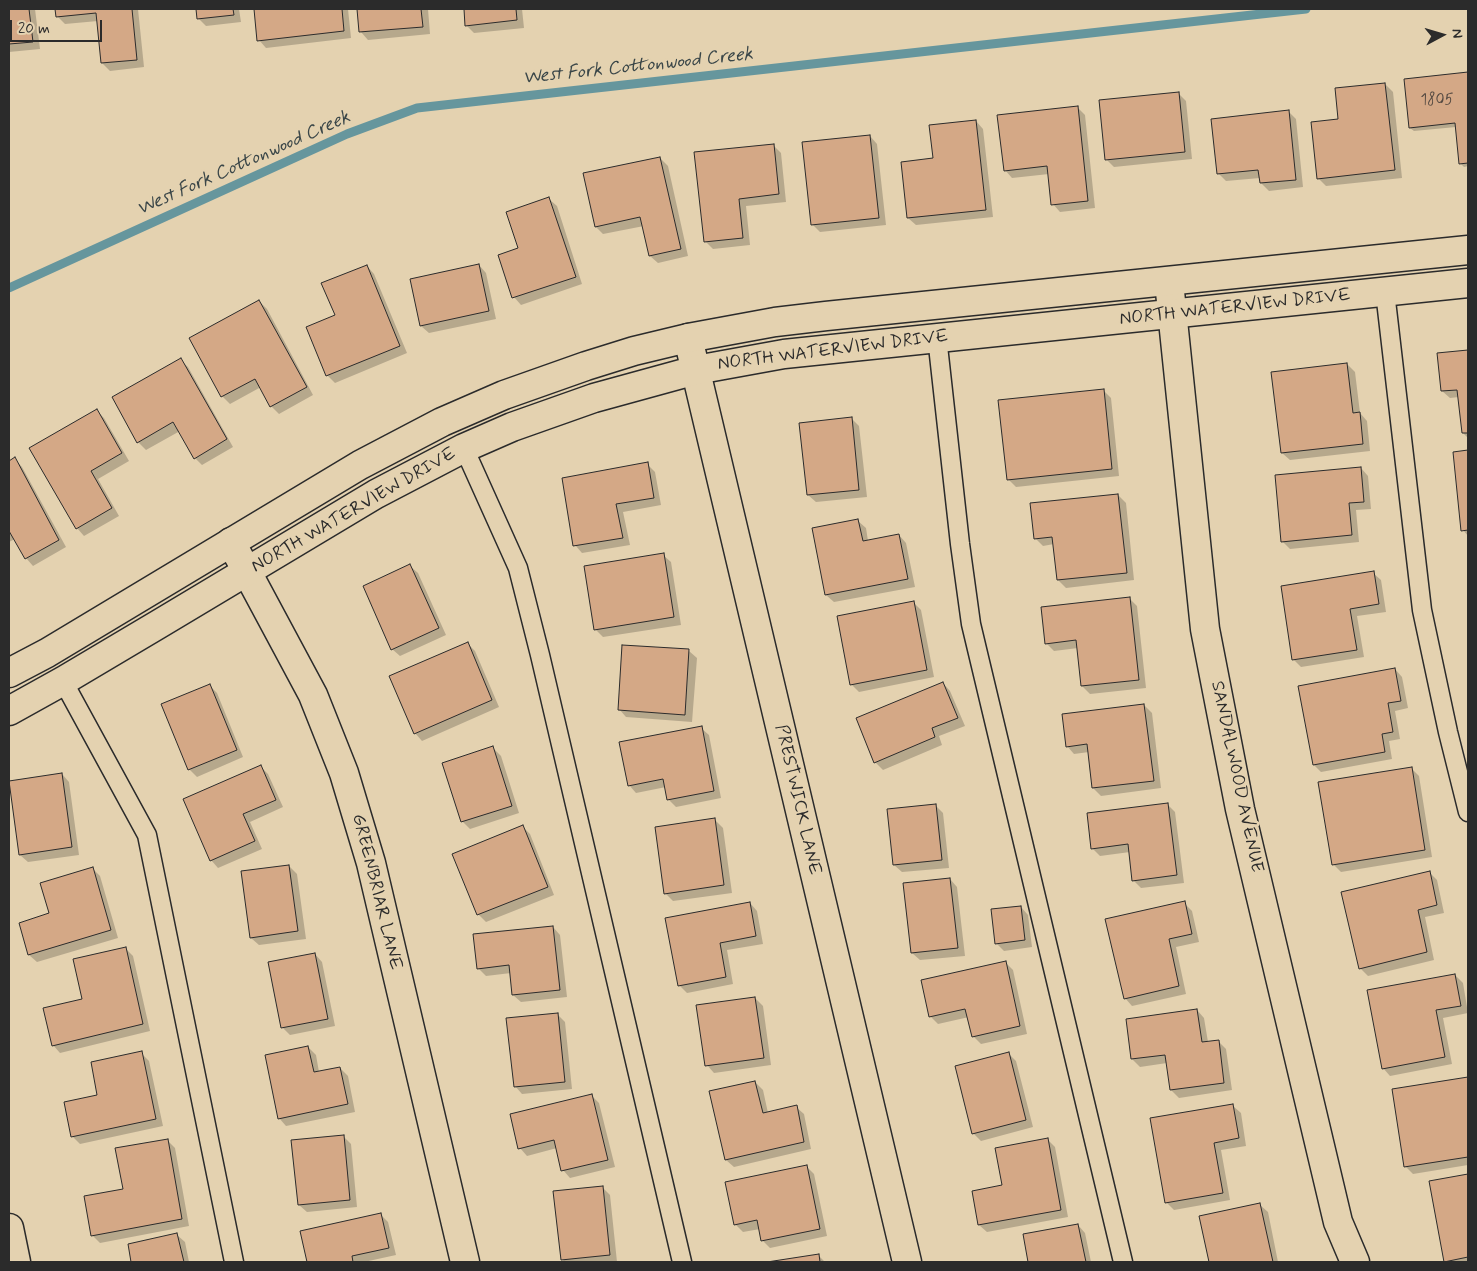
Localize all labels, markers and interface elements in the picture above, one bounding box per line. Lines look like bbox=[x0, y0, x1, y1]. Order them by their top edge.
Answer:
scale bar bbox=[12, 10, 105, 42]
north arrow bbox=[1417, 10, 1467, 60]
text: 20 m bbox=[18, 19, 50, 39]
text: N bbox=[1447, 28, 1466, 39]
water label: West Fork Cottonwood Creek bbox=[522, 44, 754, 90]
house number: 1805 bbox=[1421, 92, 1453, 110]
water label: West Fork Cottonwood Creek bbox=[134, 107, 354, 221]
street label: NORTH WATERVIEW DRIVE bbox=[1118, 285, 1352, 331]
street label: NORTH WATERVIEW DRIVE bbox=[716, 326, 950, 376]
street label: NORTH WATERVIEW DRIVE bbox=[248, 444, 460, 578]
street label: SANDALWOOD AVENUE bbox=[1205, 679, 1267, 875]
street label: PRESTWICK LANE bbox=[769, 723, 825, 877]
street label: GREENBRIAR LANE bbox=[346, 812, 406, 972]

